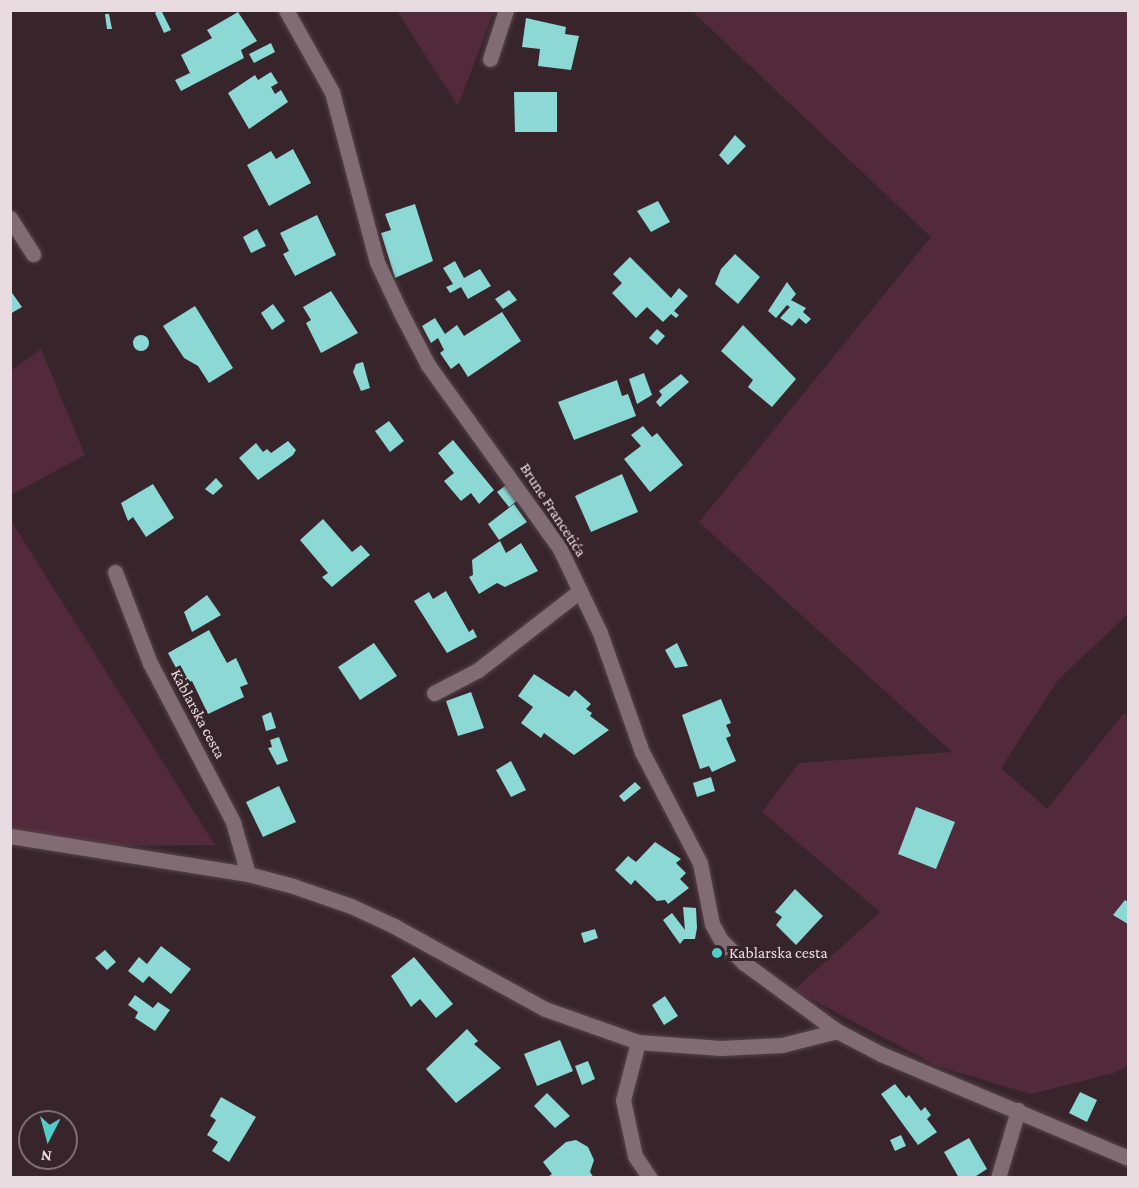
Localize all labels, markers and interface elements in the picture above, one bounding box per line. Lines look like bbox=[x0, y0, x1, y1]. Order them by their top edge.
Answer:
street label: Brune Francetića bbox=[516, 460, 590, 560]
street label: Kablarska cesta bbox=[166, 666, 230, 762]
place label: Kablarska cesta bbox=[729, 943, 828, 963]
marker: Kablarska cesta bbox=[710, 946, 724, 960]
north arrow bbox=[18, 1110, 78, 1170]
text: N bbox=[40, 1147, 53, 1165]

